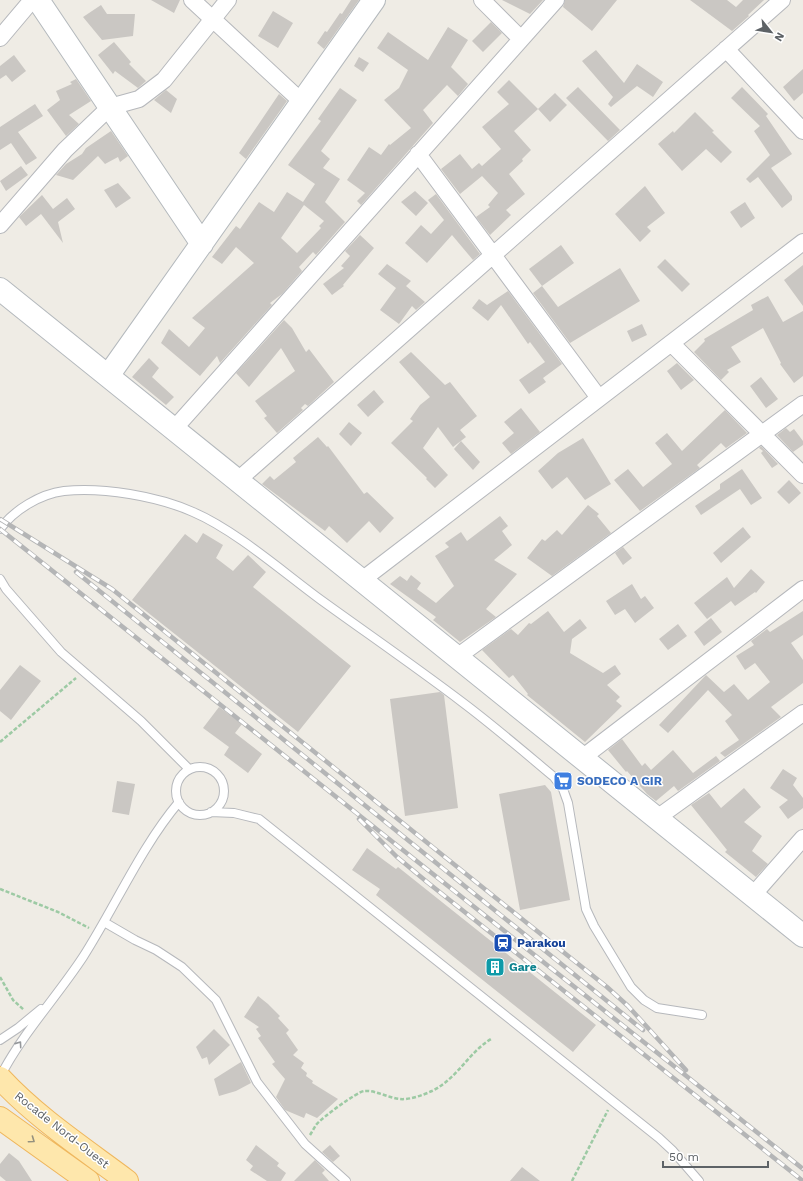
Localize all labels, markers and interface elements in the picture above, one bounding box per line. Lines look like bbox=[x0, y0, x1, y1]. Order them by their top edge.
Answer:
north arrow bbox=[751, 12, 791, 52]
text: N bbox=[772, 30, 787, 44]
supermarket icon: SODECO A GIR bbox=[552, 770, 574, 792]
place label: SODECO A GIR bbox=[577, 774, 663, 788]
station icon: Parakou bbox=[492, 932, 514, 954]
place label: Parakou bbox=[517, 936, 566, 950]
building icon: Gare bbox=[484, 956, 506, 978]
place label: Gare bbox=[509, 960, 537, 974]
one-way arrow bbox=[14, 1041, 21, 1048]
street label: Rocade Nord-Ouest bbox=[12, 1089, 112, 1171]
one-way arrow bbox=[28, 1135, 35, 1143]
scale bar bbox=[663, 1143, 768, 1169]
text: 50 m bbox=[669, 1150, 699, 1164]

